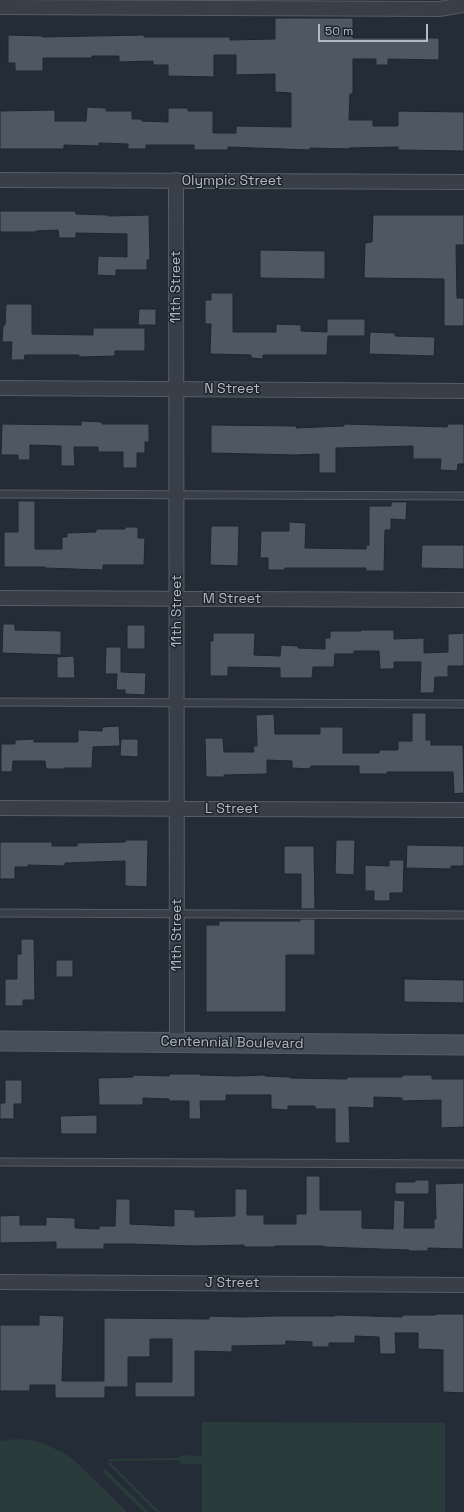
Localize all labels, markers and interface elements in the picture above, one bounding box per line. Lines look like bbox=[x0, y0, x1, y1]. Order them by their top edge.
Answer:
scale bar bbox=[320, 16, 430, 42]
text: 50 m bbox=[325, 23, 353, 39]
street label: Olympic Street bbox=[182, 173, 282, 189]
street label: 11th Street bbox=[168, 250, 184, 324]
street label: N Street bbox=[204, 381, 260, 397]
street label: 11th Street bbox=[169, 574, 185, 648]
street label: M Street bbox=[203, 591, 261, 607]
street label: L Street bbox=[205, 801, 259, 817]
street label: 11th Street bbox=[169, 898, 185, 972]
street label: Centennial Boulevard bbox=[160, 1033, 304, 1053]
street label: J Street bbox=[205, 1275, 259, 1291]

